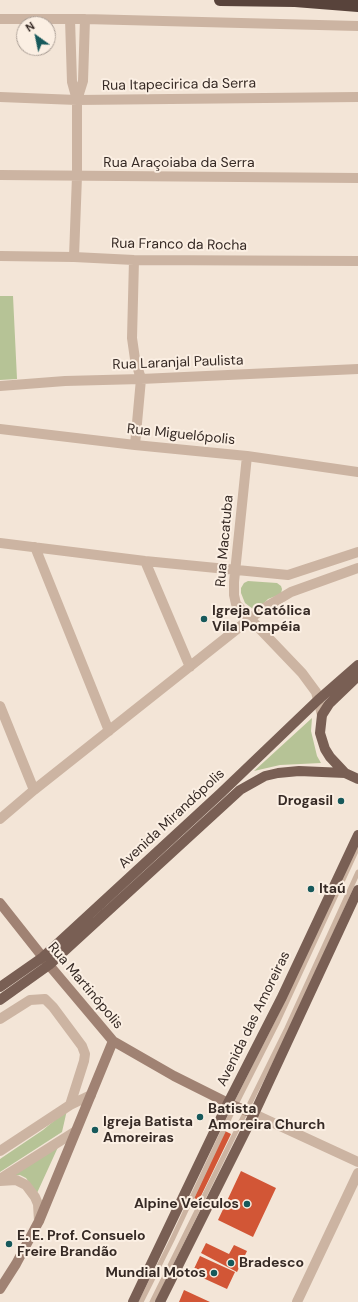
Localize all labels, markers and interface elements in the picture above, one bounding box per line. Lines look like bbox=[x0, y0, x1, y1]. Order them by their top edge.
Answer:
north arrow bbox=[16, 16, 56, 56]
text: N bbox=[23, 19, 37, 35]
street label: Rua Itapecirica da Serra bbox=[102, 75, 256, 95]
street label: Rua Araçoiaba da Serra bbox=[103, 155, 255, 171]
street label: Rua Franco da Rocha bbox=[111, 235, 247, 255]
street label: Rua Laranjal Paulista bbox=[112, 352, 244, 374]
street label: Rua Miguelópolis bbox=[126, 421, 236, 449]
street label: Rua Macatuba bbox=[213, 494, 237, 588]
place label: Igreja Católica Vila Pompéia bbox=[212, 603, 311, 636]
marker: Igreja Católica Vila Pompéia bbox=[199, 614, 209, 624]
street label: Avenida Mirandópolis bbox=[116, 766, 228, 872]
place label: Drogasil bbox=[278, 793, 333, 809]
marker: Drogasil bbox=[336, 796, 346, 806]
place label: Itaú bbox=[319, 881, 346, 897]
marker: Itaú bbox=[306, 884, 316, 894]
street label: Rua Martinópolis bbox=[44, 939, 126, 1033]
street label: Avenida das Amoreiras bbox=[214, 949, 294, 1089]
place label: Batista Amoreira Church bbox=[208, 1101, 325, 1134]
marker: Batista Amoreira Church bbox=[195, 1112, 205, 1122]
place label: Igreja Batista Amoreiras bbox=[103, 1114, 193, 1146]
marker: Igreja Batista Amoreiras bbox=[90, 1125, 100, 1135]
place label: Alpine Veículos bbox=[134, 1196, 239, 1212]
marker: Alpine Veículos bbox=[242, 1199, 252, 1209]
place label: E. E. Prof. Consuelo Freire Brandão bbox=[17, 1228, 146, 1260]
marker: E. E. Prof. Consuelo Freire Brandão bbox=[4, 1239, 14, 1249]
place label: Bradesco bbox=[239, 1255, 304, 1271]
marker: Bradesco bbox=[226, 1258, 236, 1268]
place label: Mundial Motos bbox=[106, 1265, 206, 1281]
marker: Mundial Motos bbox=[209, 1268, 219, 1278]

